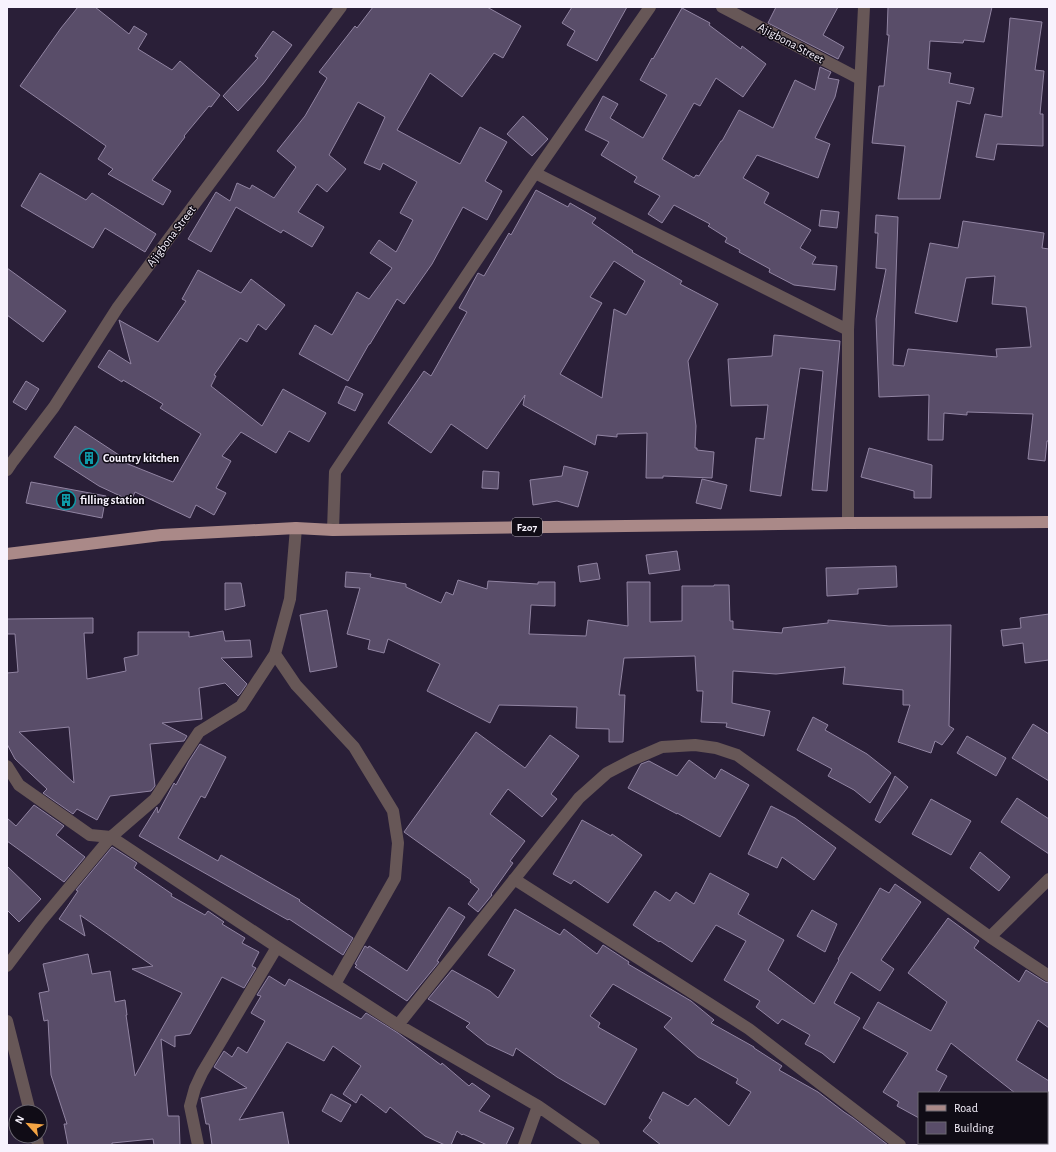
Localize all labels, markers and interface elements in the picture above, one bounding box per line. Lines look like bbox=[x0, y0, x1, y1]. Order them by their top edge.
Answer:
street label: Ajigbona Street bbox=[756, 21, 826, 66]
street label: Ajigbona Street bbox=[144, 203, 199, 269]
building icon: Country kitchen bbox=[78, 447, 100, 469]
place label: Country kitchen bbox=[103, 452, 179, 465]
building icon: filling station bbox=[55, 489, 77, 511]
place label: filling station bbox=[80, 494, 145, 506]
road number: F207 bbox=[512, 518, 542, 536]
legend bbox=[918, 1092, 1048, 1144]
text: Road bbox=[954, 1102, 978, 1114]
north arrow bbox=[8, 1104, 48, 1144]
text: N bbox=[13, 1114, 26, 1126]
text: Building bbox=[954, 1122, 994, 1134]

